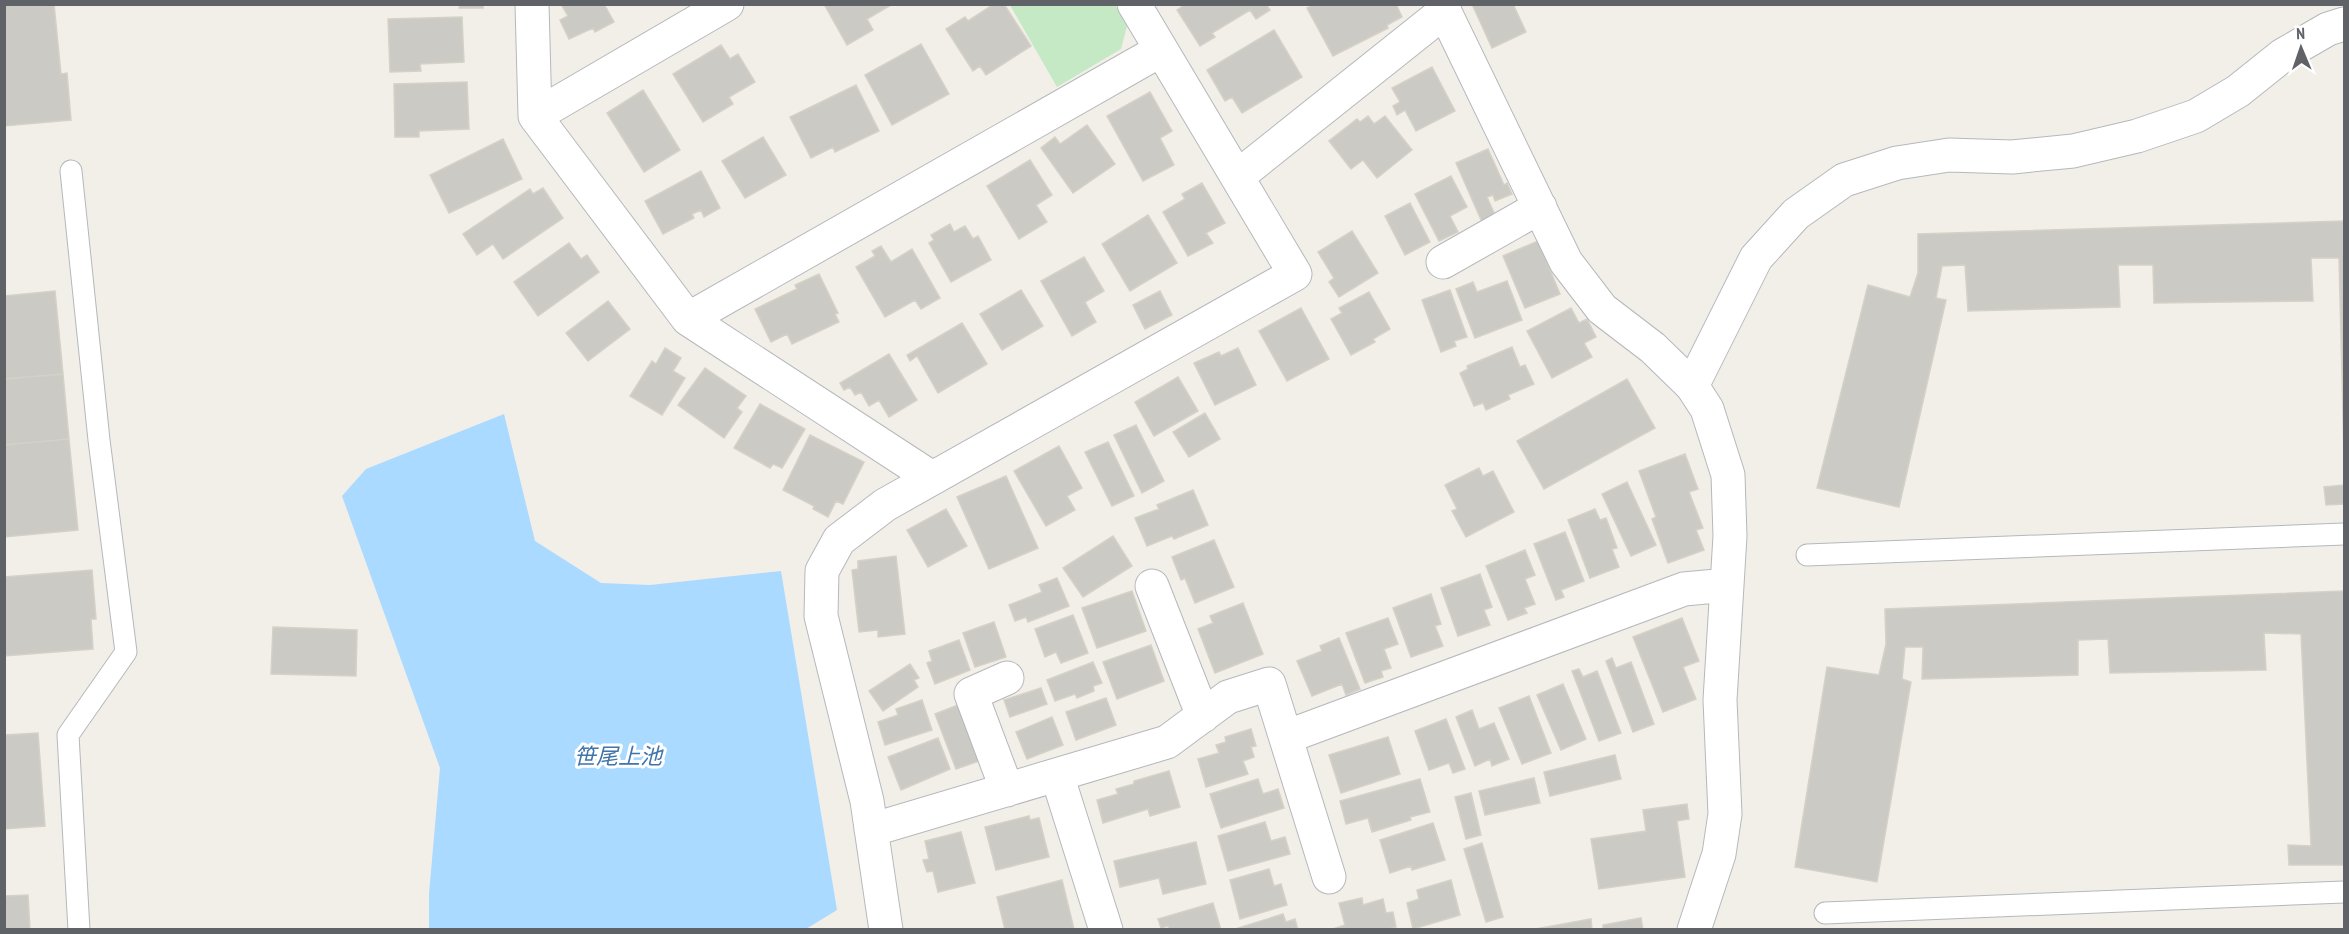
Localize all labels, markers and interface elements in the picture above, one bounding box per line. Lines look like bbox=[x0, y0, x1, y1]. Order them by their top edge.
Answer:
north arrow bbox=[2271, 18, 2331, 78]
text: N bbox=[2296, 23, 2305, 43]
water label: 笹尾上池 bbox=[574, 742, 664, 770]

